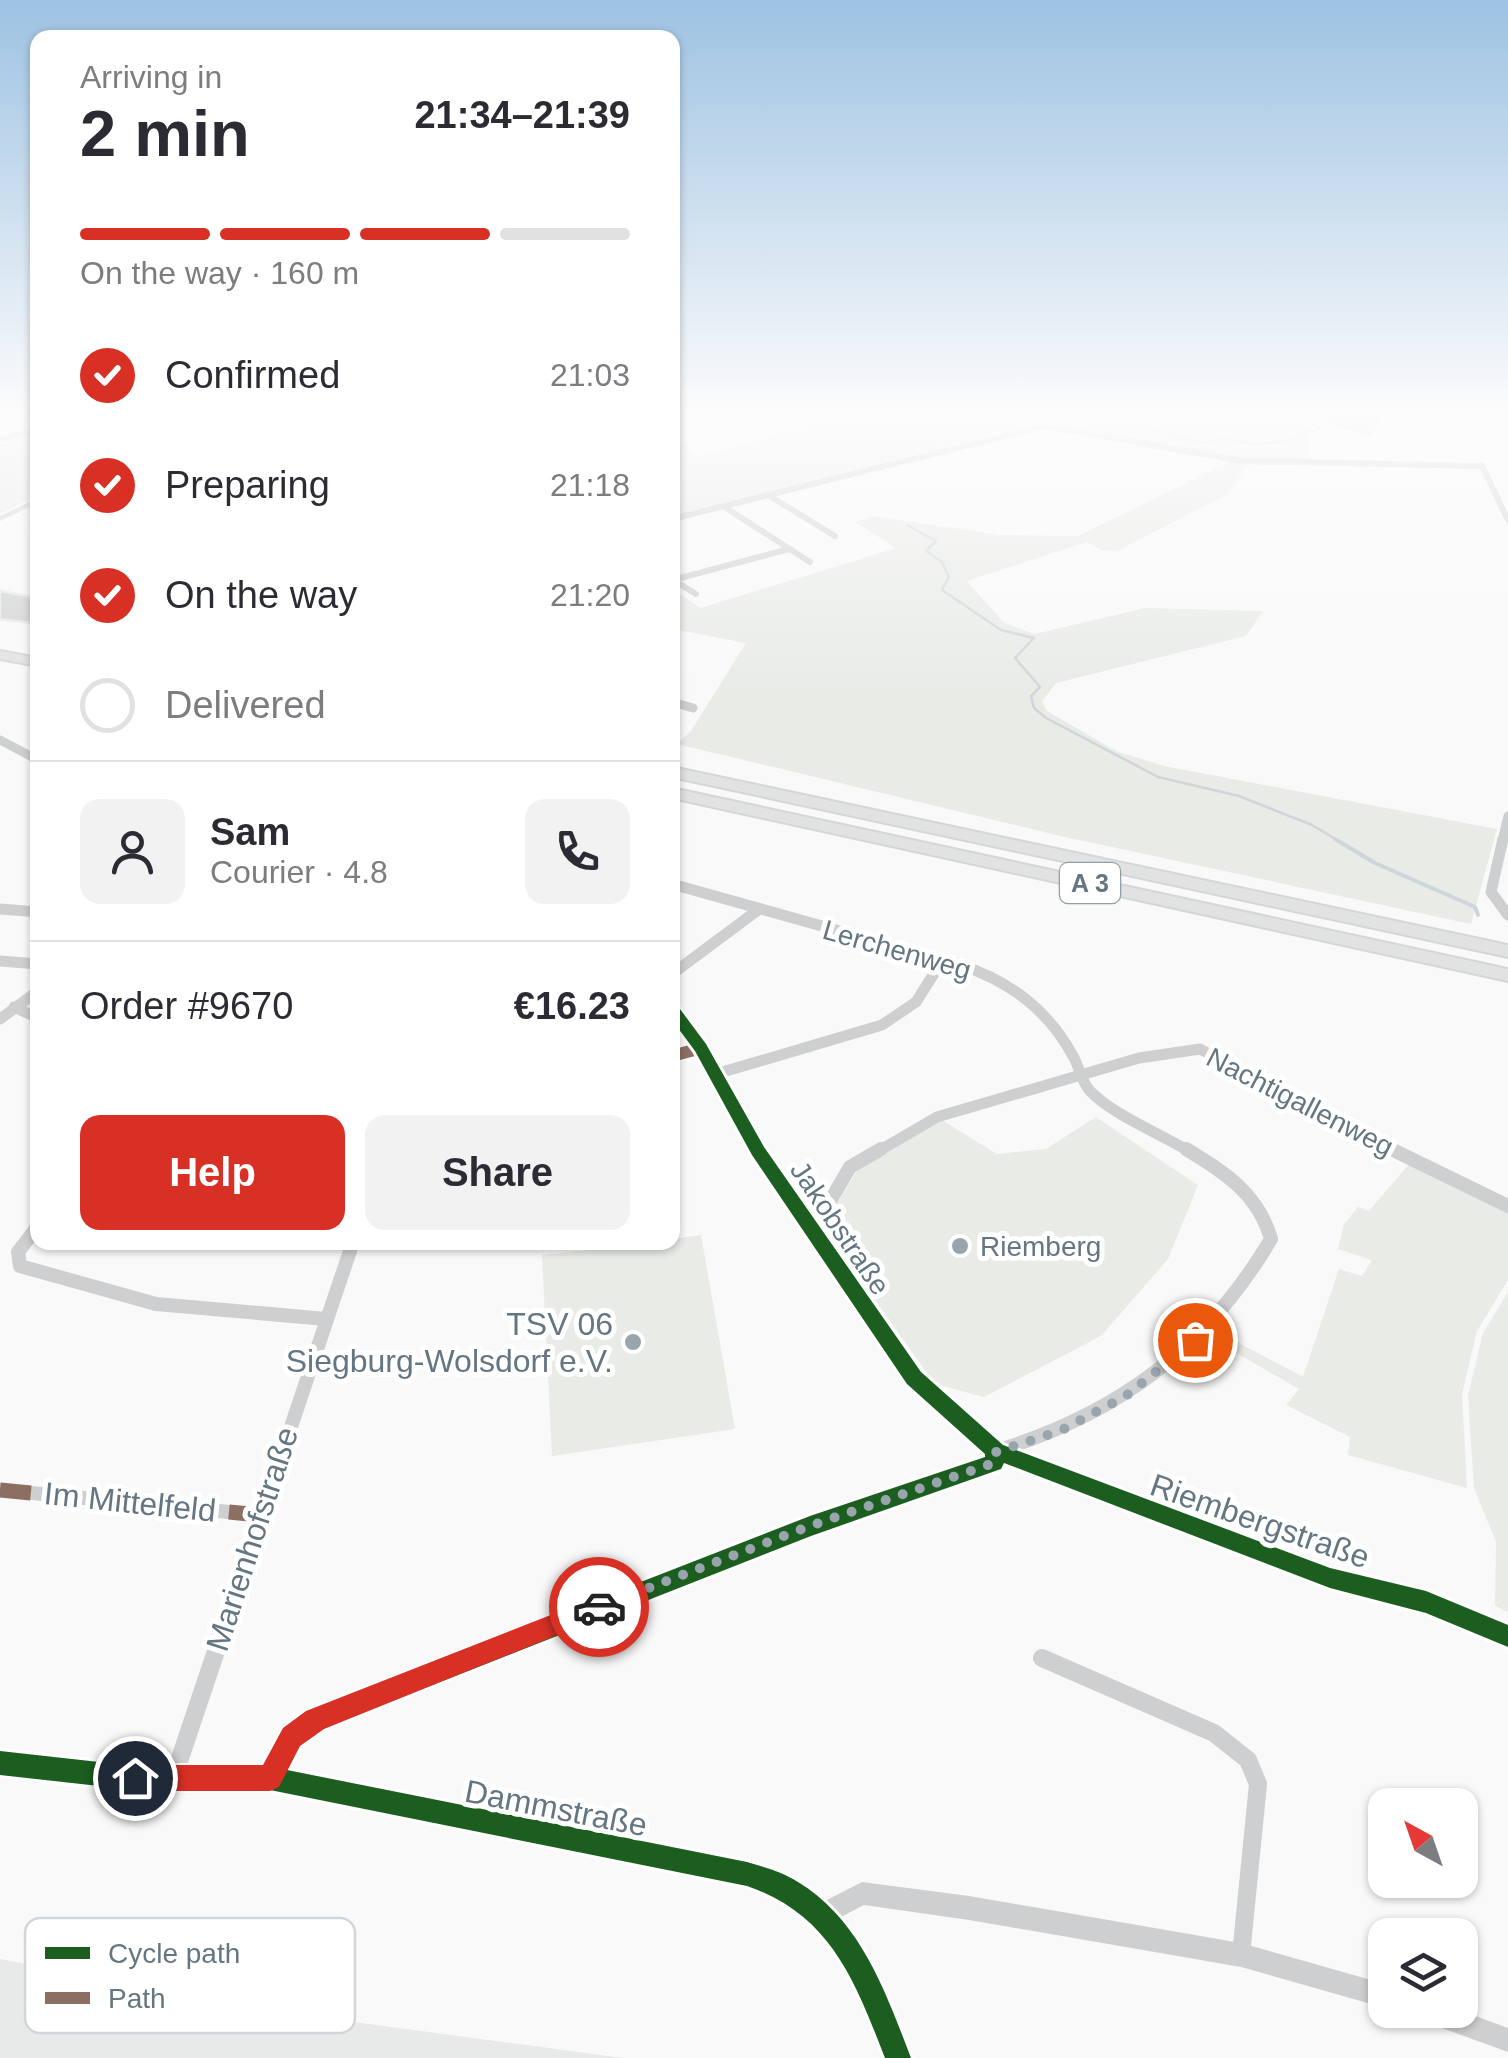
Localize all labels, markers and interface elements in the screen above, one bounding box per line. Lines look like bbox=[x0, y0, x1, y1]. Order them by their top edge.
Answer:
text: Arriving in bbox=[80, 59, 222, 95]
text: 21:34–21:39 bbox=[414, 94, 630, 136]
text: 2 min bbox=[80, 97, 250, 170]
text: On the way · 160 m bbox=[80, 255, 359, 291]
icon: check bbox=[80, 348, 135, 403]
text: Confirmed bbox=[165, 354, 340, 396]
text: 21:03 bbox=[550, 357, 630, 393]
icon: check bbox=[80, 458, 135, 513]
text: Preparing bbox=[165, 464, 330, 506]
text: 21:18 bbox=[550, 467, 630, 503]
icon: check bbox=[80, 568, 135, 623]
text: On the way bbox=[165, 574, 357, 616]
text: 21:20 bbox=[550, 577, 630, 613]
text: Delivered bbox=[165, 684, 326, 726]
button: person bbox=[80, 799, 185, 904]
button: phone bbox=[525, 799, 630, 904]
text: Sam bbox=[210, 811, 290, 853]
text: Courier · 4.8 bbox=[210, 854, 388, 890]
road number: A 3 bbox=[1060, 863, 1120, 903]
street label: Lerchenweg bbox=[819, 914, 975, 986]
text: Order #9670 bbox=[80, 985, 293, 1027]
text: €16.23 bbox=[514, 985, 630, 1027]
street label: Nachtigallenweg bbox=[1201, 1042, 1399, 1162]
button: Help bbox=[80, 1115, 345, 1230]
button: Share bbox=[365, 1115, 630, 1230]
street label: Jakobstraße bbox=[784, 1155, 896, 1301]
place label: Riemberg bbox=[980, 1231, 1101, 1262]
marker: Riemberg bbox=[949, 1235, 971, 1257]
pin bbox=[1153, 1298, 1238, 1383]
place label: TSV 06 Siegburg-Wolsdorf e.V. bbox=[286, 1306, 613, 1379]
icon: bag bbox=[1168, 1313, 1223, 1368]
marker: TSV 06 Siegburg-Wolsdorf e.V. bbox=[622, 1331, 644, 1353]
street label: Marienhofstraße bbox=[199, 1423, 305, 1655]
street label: Riembergstraße bbox=[1146, 1467, 1374, 1575]
street label: Im Mittelfeld bbox=[42, 1475, 218, 1529]
courier bbox=[549, 1557, 649, 1657]
icon: car bbox=[572, 1580, 627, 1635]
pin bbox=[93, 1736, 178, 1821]
icon: home bbox=[108, 1751, 163, 1806]
street label: Dammstraße bbox=[462, 1773, 650, 1843]
north arrow bbox=[1368, 1788, 1478, 1898]
map controls bbox=[1368, 1788, 1478, 2028]
legend bbox=[25, 1918, 355, 2033]
button: layers bbox=[1368, 1918, 1478, 2028]
text: Cycle path bbox=[108, 1938, 240, 1969]
text: Path bbox=[108, 1983, 166, 2014]

